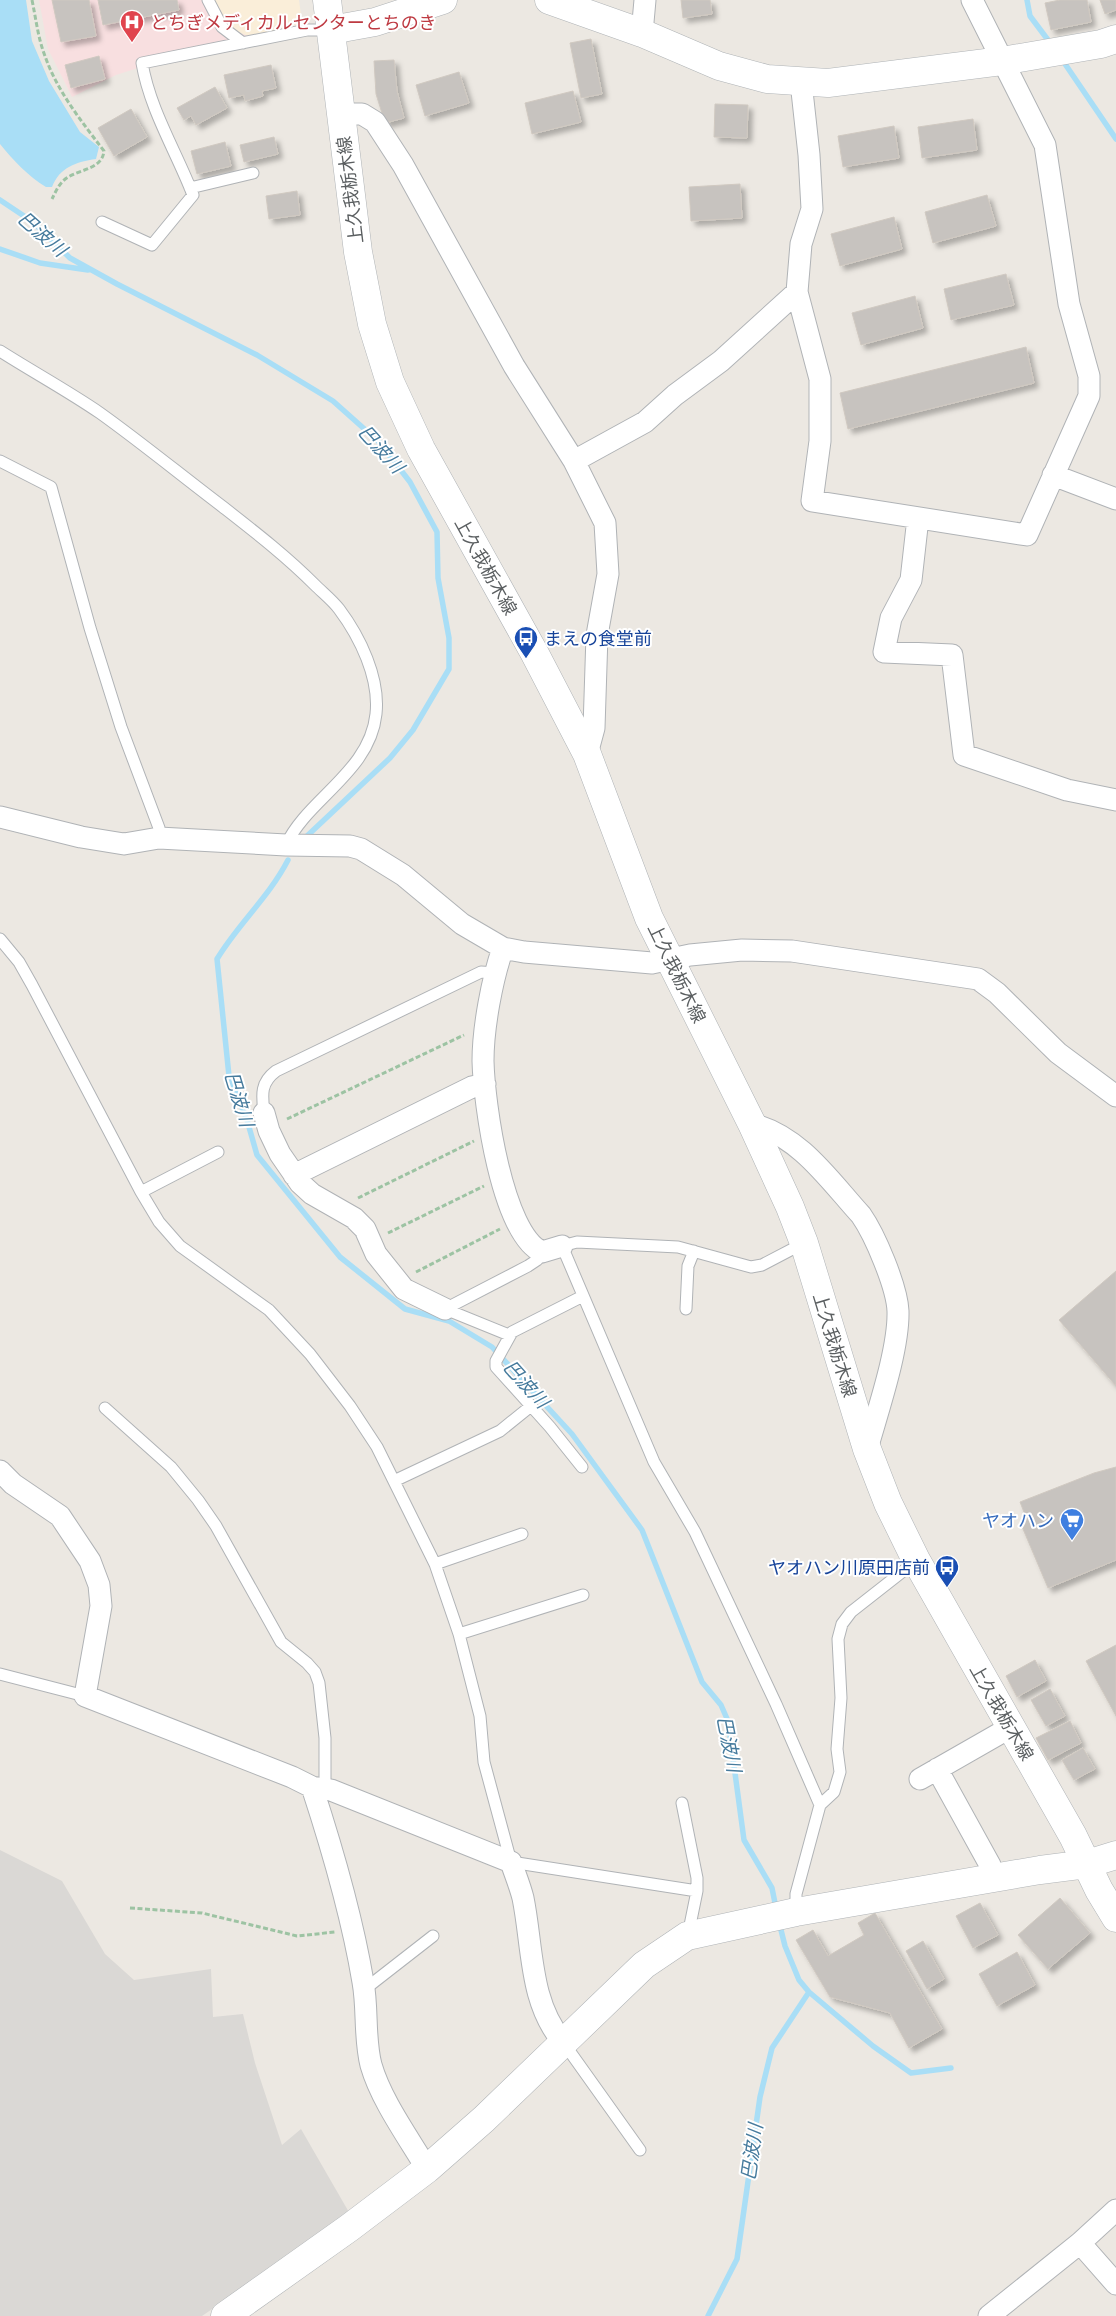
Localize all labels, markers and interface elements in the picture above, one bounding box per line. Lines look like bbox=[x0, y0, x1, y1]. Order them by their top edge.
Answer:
hospital icon: とちぎメディカルセンターとちのき bbox=[119, 9, 145, 43]
place label: とちぎメディカルセンターとちのき bbox=[150, 12, 436, 33]
street label: 上久我栃木線 bbox=[333, 135, 367, 245]
water label: 巴波川 bbox=[13, 207, 73, 263]
water label: 巴波川 bbox=[353, 420, 410, 479]
street label: 上久我栃木線 bbox=[451, 514, 521, 618]
bus stop icon: まえの食堂前 bbox=[513, 625, 539, 659]
place label: まえの食堂前 bbox=[544, 628, 652, 649]
street label: 上久我栃木線 bbox=[644, 920, 710, 1026]
water label: 巴波川 bbox=[220, 1068, 259, 1132]
street label: 上久我栃木線 bbox=[809, 1290, 861, 1400]
water label: 巴波川 bbox=[498, 1355, 555, 1414]
supermarket icon: ヤオハン bbox=[1059, 1507, 1085, 1541]
place label: ヤオハン bbox=[982, 1510, 1054, 1531]
bus stop icon: ヤオハン川原田店前 bbox=[934, 1554, 960, 1588]
place label: ヤオハン川原田店前 bbox=[768, 1557, 930, 1578]
street label: 上久我栃木線 bbox=[966, 1660, 1038, 1764]
water label: 巴波川 bbox=[712, 1714, 746, 1776]
water label: 巴波川 bbox=[737, 2120, 768, 2182]

